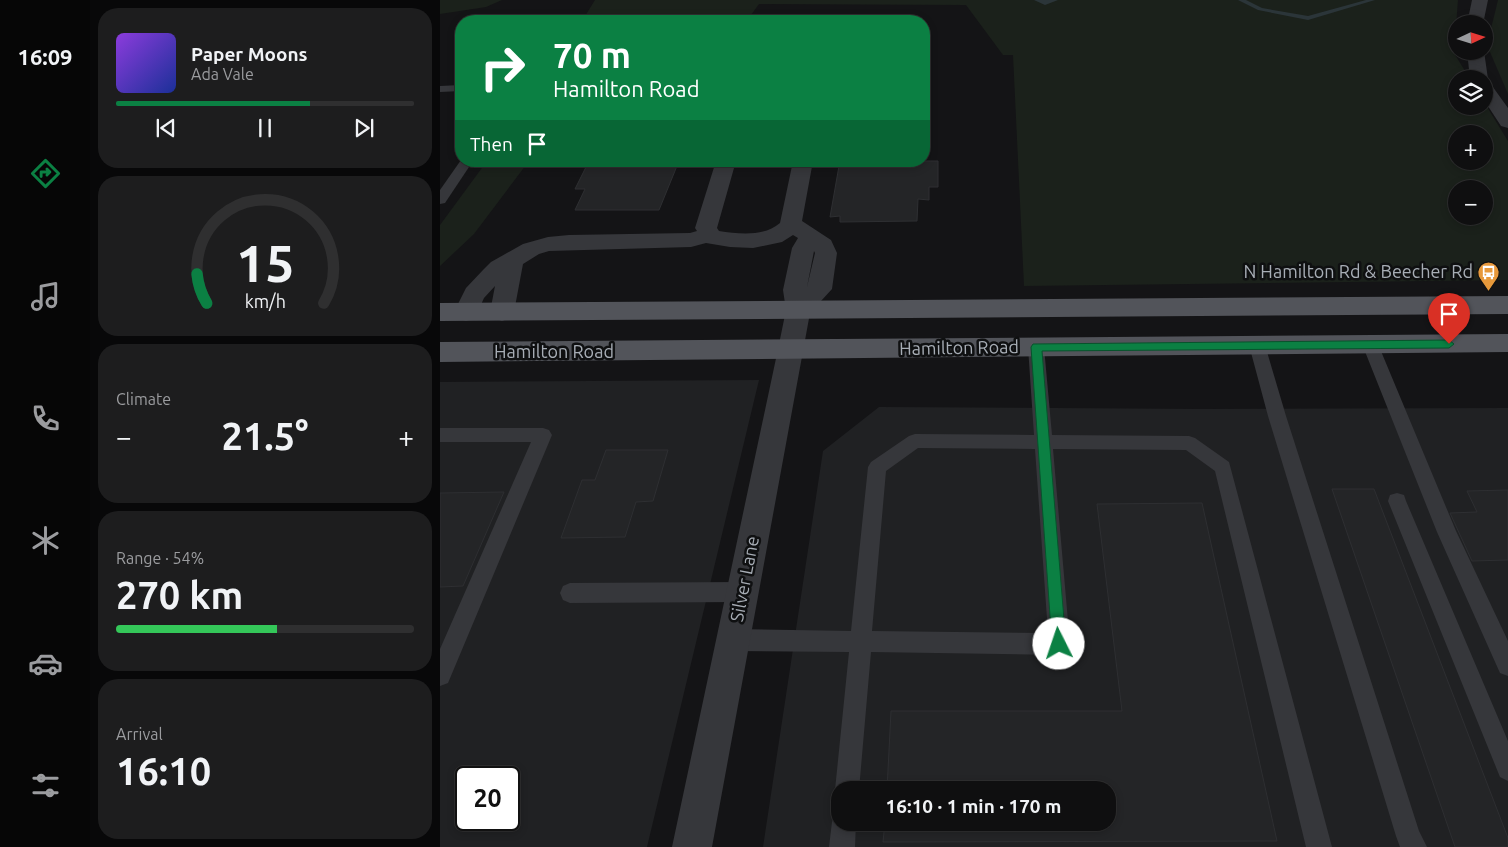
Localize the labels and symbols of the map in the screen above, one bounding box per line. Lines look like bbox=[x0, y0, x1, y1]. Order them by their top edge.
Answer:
north arrow bbox=[1448, 15, 1492, 60]
bus stop icon: N Hamilton Rd & Beecher Rd bbox=[1477, 260, 1501, 291]
place label: N Hamilton Rd & Beecher Rd bbox=[1243, 261, 1473, 281]
pin bbox=[1428, 293, 1470, 344]
street label: Hamilton Road bbox=[899, 336, 1019, 358]
street label: Hamilton Road bbox=[494, 341, 614, 361]
street label: Silver Lane bbox=[726, 534, 762, 623]
position arrow bbox=[1032, 617, 1084, 669]
speed limit sign: 20 bbox=[455, 766, 520, 831]

